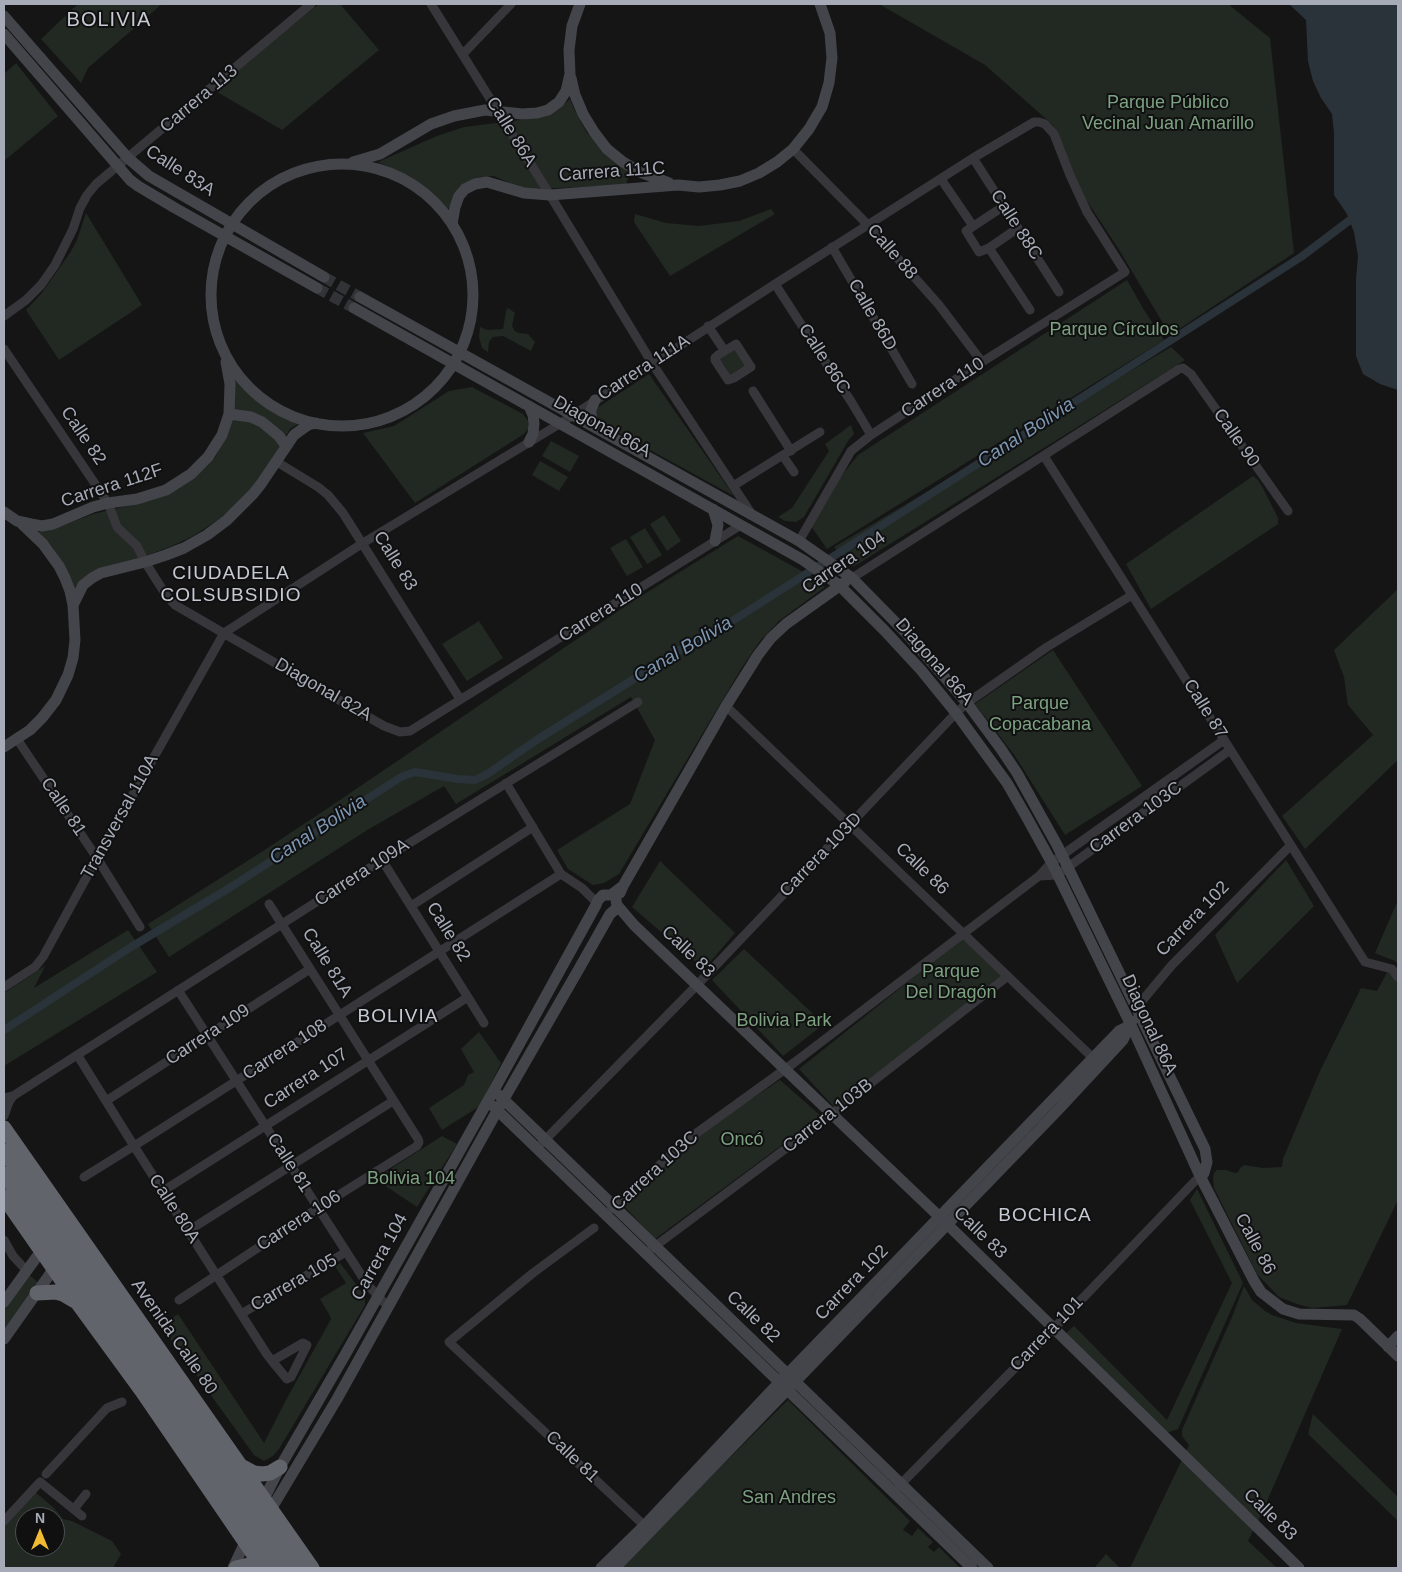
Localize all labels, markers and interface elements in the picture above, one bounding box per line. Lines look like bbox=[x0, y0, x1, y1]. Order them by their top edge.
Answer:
district label: BOLIVIA bbox=[66, 8, 152, 32]
street label: Carrera 113 bbox=[156, 60, 242, 138]
park label: Parque Público Vecinal Juan Amarillo bbox=[1082, 92, 1254, 134]
street label: Calle 86A bbox=[481, 93, 541, 171]
street label: Calle 83A bbox=[141, 141, 219, 201]
street label: Carrera 111C bbox=[558, 158, 666, 186]
street label: Calle 88C bbox=[985, 186, 1047, 264]
street label: Calle 88 bbox=[862, 220, 922, 284]
street label: Calle 86D bbox=[843, 275, 901, 355]
park label: Parque Círculos bbox=[1049, 319, 1179, 341]
street label: Calle 86C bbox=[793, 320, 855, 398]
street label: Carrera 111A bbox=[594, 330, 694, 406]
street label: Carrera 110 bbox=[897, 353, 989, 423]
street label: Diagonal 86A bbox=[550, 391, 654, 463]
water label: Canal Bolivia bbox=[973, 393, 1079, 473]
street label: Calle 82 bbox=[56, 403, 110, 469]
street label: Calle 90 bbox=[1208, 405, 1264, 471]
street label: Carrera 112F bbox=[58, 459, 166, 513]
street label: Calle 83 bbox=[368, 527, 422, 595]
street label: Carrera 104 bbox=[798, 527, 890, 599]
district label: CIUDADELA COLSUBSIDIO bbox=[159, 563, 303, 607]
street label: Carrera 110 bbox=[555, 579, 647, 647]
water label: Canal Bolivia bbox=[630, 612, 736, 688]
street label: Diagonal 86A bbox=[890, 614, 978, 710]
street label: Diagonal 82A bbox=[271, 654, 375, 726]
street label: Calle 87 bbox=[1178, 675, 1232, 743]
park label: Parque Copacabana bbox=[989, 693, 1091, 736]
street label: Transversal 110A bbox=[77, 751, 163, 883]
street label: Calle 81 bbox=[36, 774, 90, 840]
street label: Carrera 103C bbox=[1086, 777, 1186, 859]
water label: Canal Bolivia bbox=[265, 790, 371, 870]
street label: Carrera 103D bbox=[775, 808, 867, 902]
street label: Carrera 109A bbox=[311, 835, 413, 911]
street label: Calle 86 bbox=[891, 838, 953, 900]
street label: Carrera 102 bbox=[1152, 877, 1234, 961]
street label: Calle 82 bbox=[421, 898, 475, 966]
street label: Calle 83 bbox=[657, 921, 719, 983]
street label: Calle 81A bbox=[297, 924, 357, 1002]
park label: Parque Del Dragón bbox=[905, 961, 997, 1004]
street label: Diagonal 86A bbox=[1116, 971, 1182, 1079]
street label: Carrera 109 bbox=[162, 1000, 254, 1070]
district label: BOLIVIA bbox=[357, 1006, 439, 1028]
park label: Bolivia Park bbox=[736, 1010, 832, 1032]
street label: Carrera 108 bbox=[239, 1015, 331, 1085]
street label: Carrera 107 bbox=[260, 1044, 352, 1114]
street label: Carrera 103B bbox=[779, 1074, 877, 1158]
street label: Carrera 103C bbox=[607, 1126, 703, 1216]
street label: Calle 81 bbox=[262, 1129, 316, 1197]
park label: Oncó bbox=[720, 1129, 764, 1151]
park label: Bolivia 104 bbox=[367, 1168, 455, 1190]
street label: Calle 80A bbox=[144, 1170, 204, 1248]
street label: Carrera 106 bbox=[253, 1186, 345, 1256]
street label: Calle 83 bbox=[949, 1202, 1011, 1264]
district label: BOCHICA bbox=[997, 1205, 1093, 1227]
street label: Carrera 104 bbox=[347, 1210, 413, 1304]
street label: Calle 86 bbox=[1230, 1210, 1280, 1278]
street label: Carrera 102 bbox=[811, 1241, 893, 1325]
street label: Carrera 105 bbox=[247, 1250, 341, 1316]
street label: Avenida Calle 80 bbox=[126, 1275, 222, 1399]
street label: Calle 82 bbox=[722, 1286, 784, 1348]
street label: Carrera 101 bbox=[1006, 1292, 1088, 1376]
street label: Calle 81 bbox=[541, 1426, 603, 1488]
street label: Calle 83 bbox=[1239, 1484, 1301, 1546]
park label: San Andres bbox=[742, 1487, 836, 1509]
north arrow bbox=[15, 1507, 65, 1557]
text: N bbox=[35, 1510, 45, 1526]

